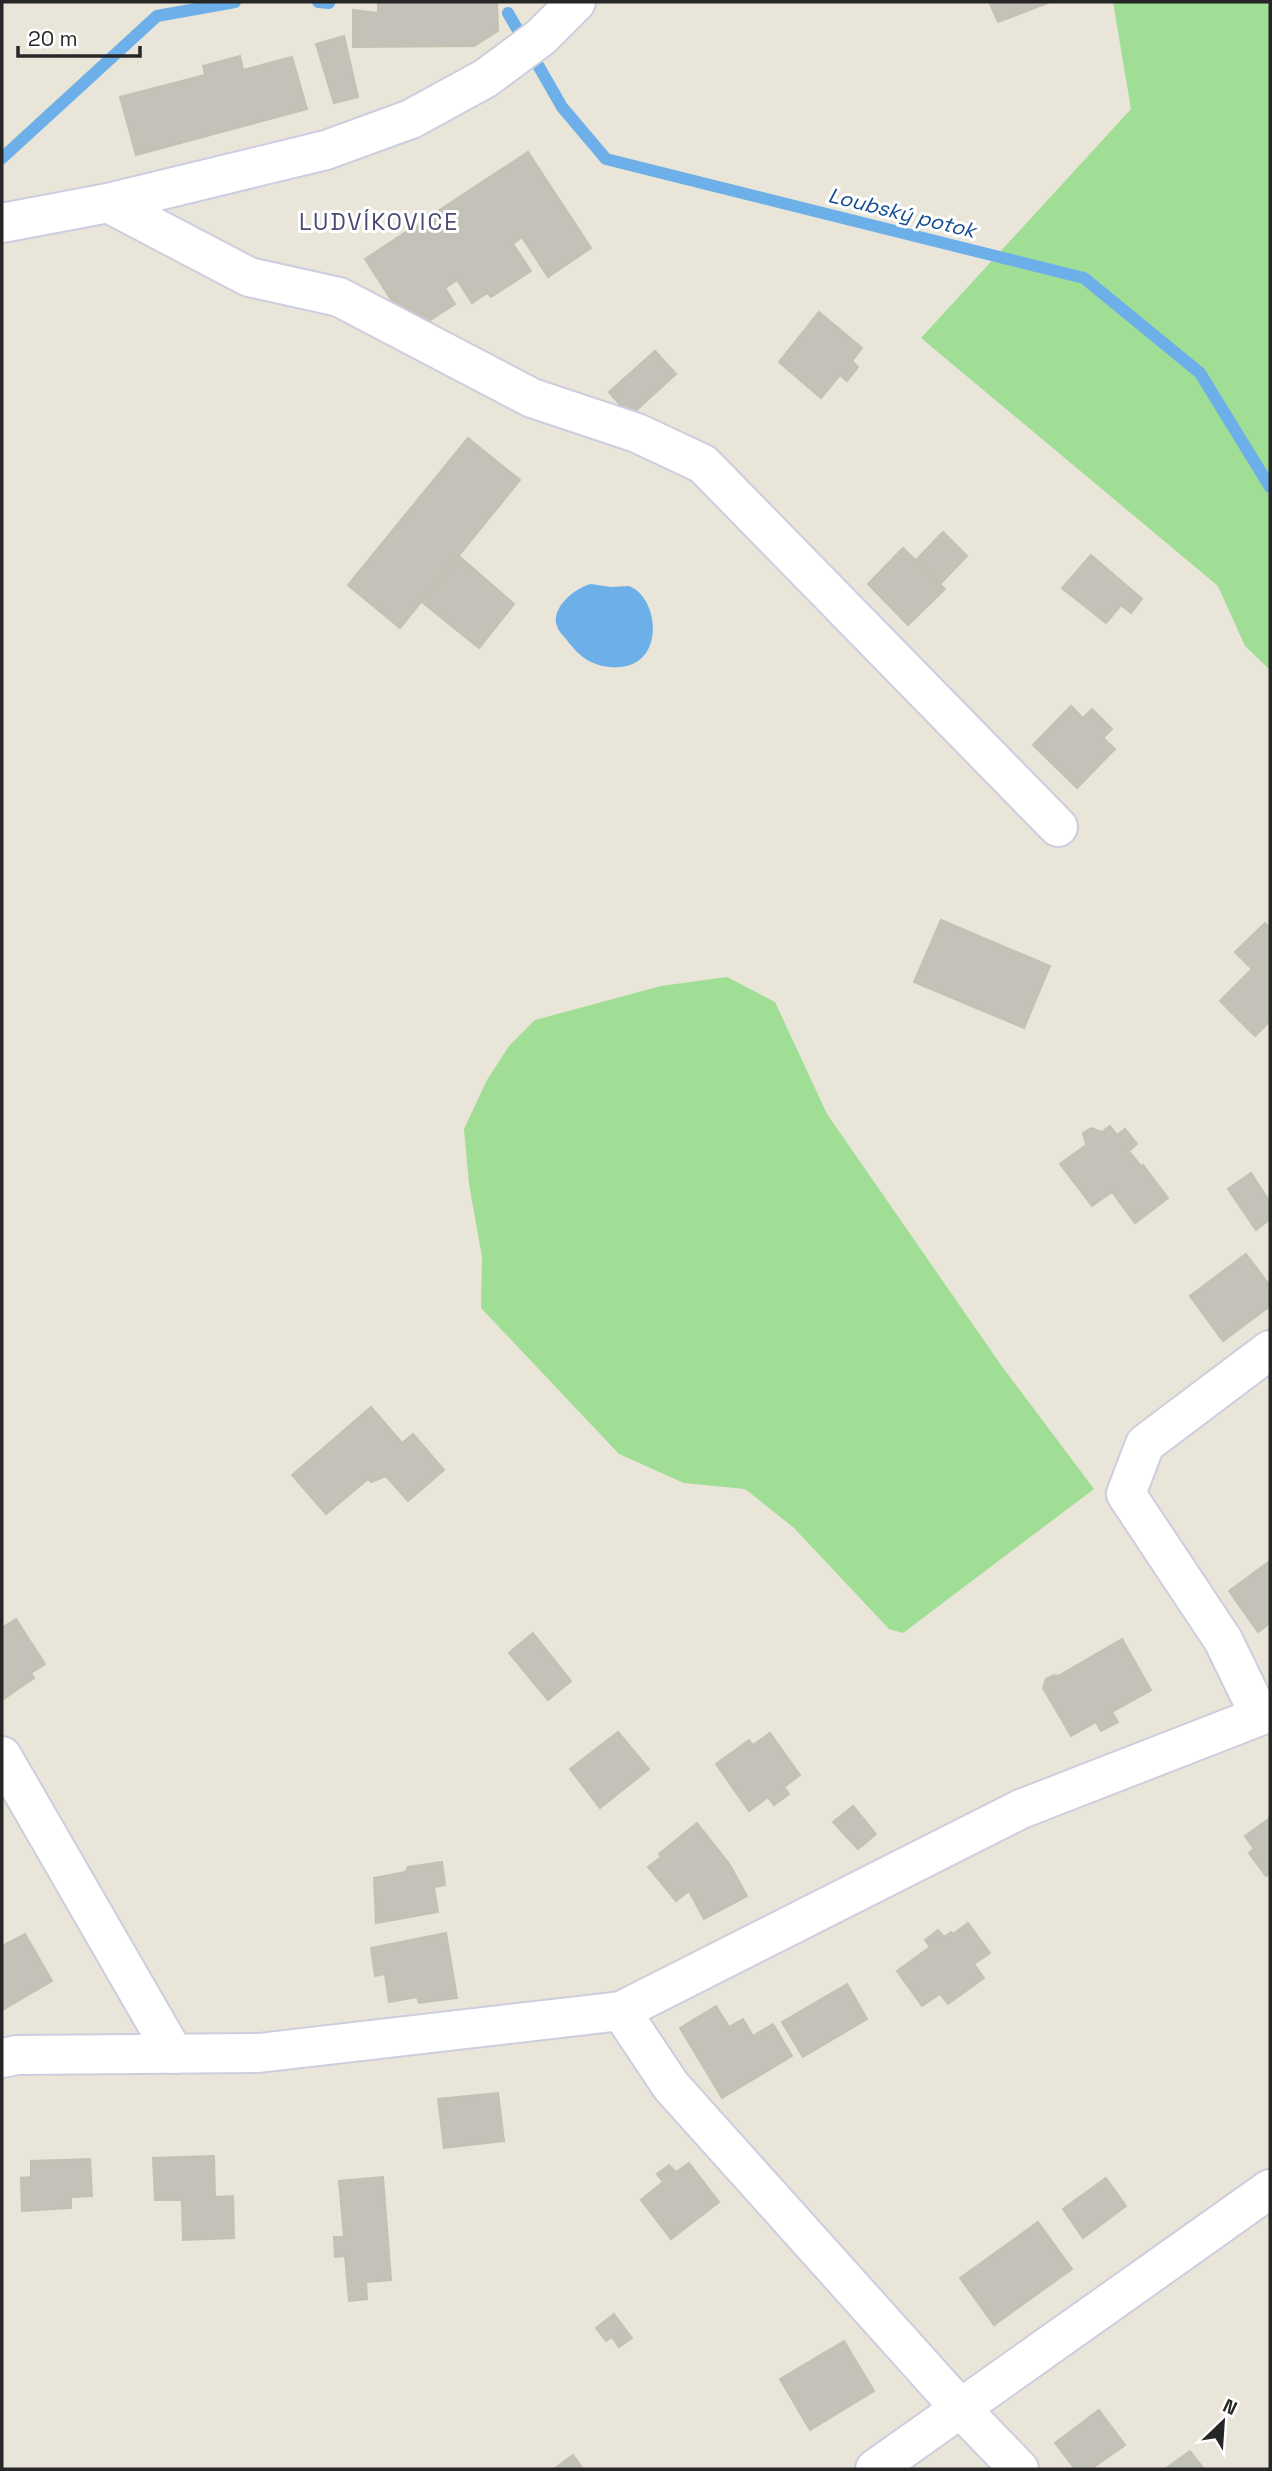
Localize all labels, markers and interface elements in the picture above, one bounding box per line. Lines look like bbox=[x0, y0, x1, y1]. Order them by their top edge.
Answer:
scale bar bbox=[18, 14, 140, 58]
text: 20 m bbox=[28, 25, 78, 52]
water label: Loubský potok bbox=[826, 181, 981, 245]
district label: LUDVÍKOVICE bbox=[299, 207, 459, 237]
north arrow bbox=[1188, 2387, 1258, 2457]
text: N bbox=[1219, 2393, 1241, 2421]

